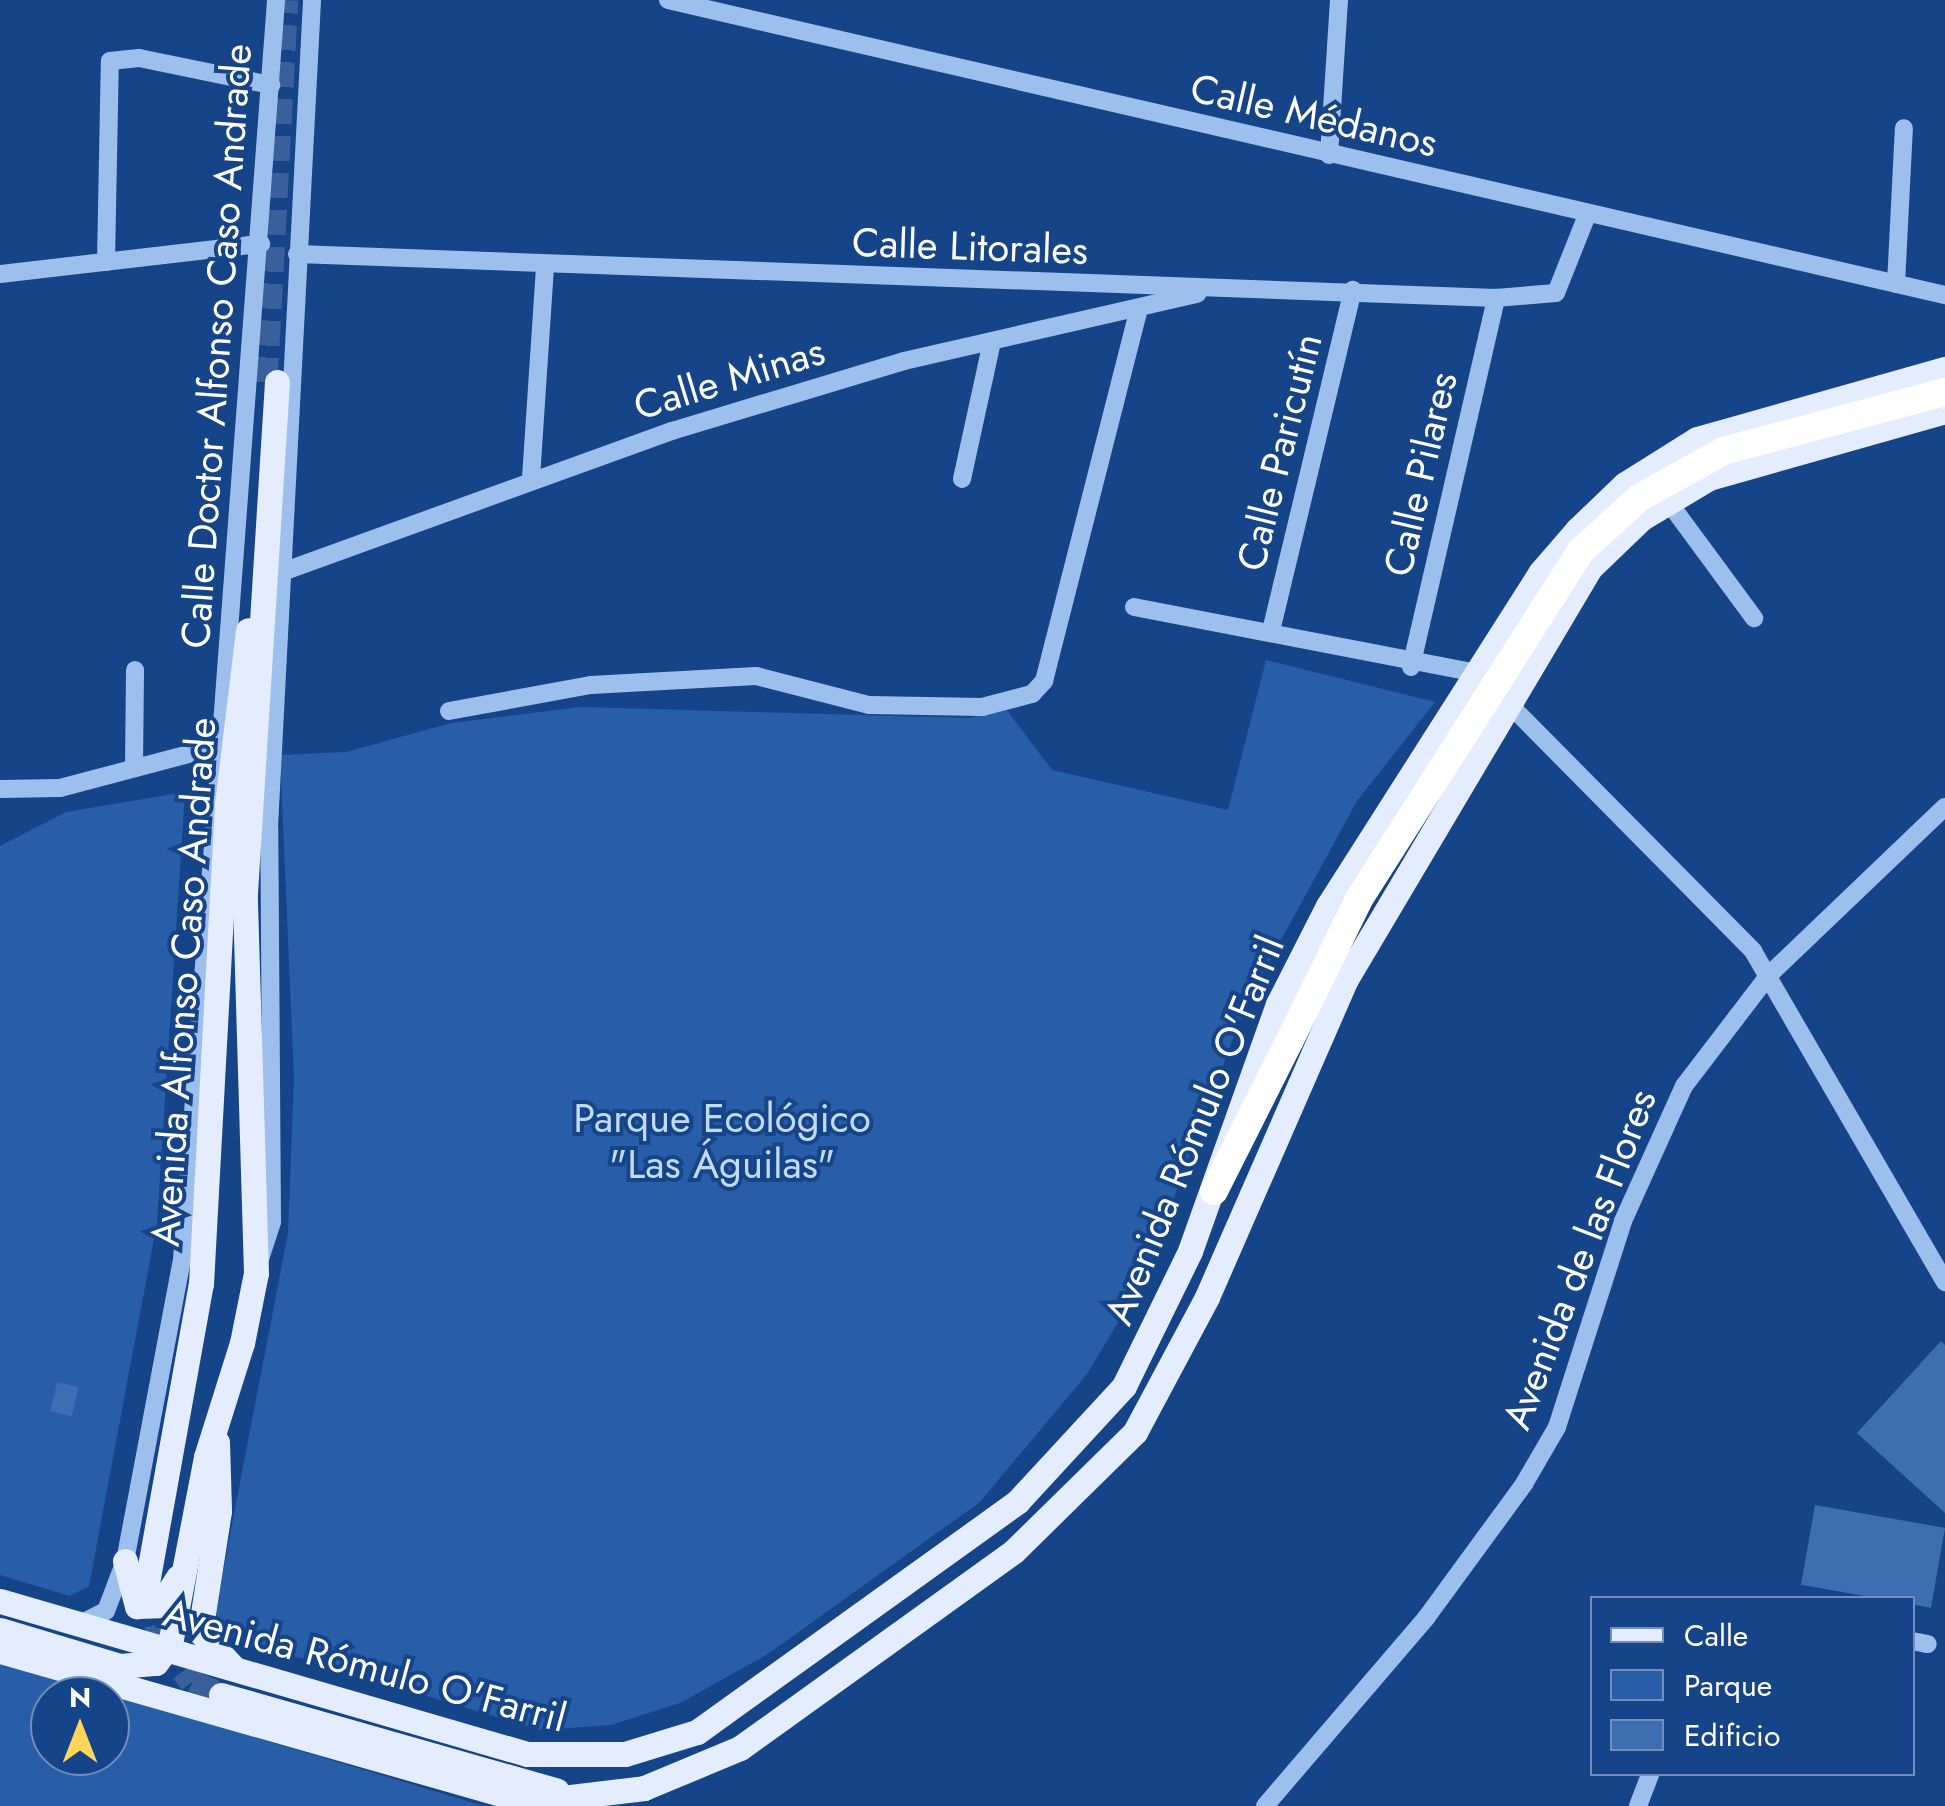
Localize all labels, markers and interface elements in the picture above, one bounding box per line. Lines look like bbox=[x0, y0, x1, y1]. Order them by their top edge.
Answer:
street label: Calle Doctor Alfonso Caso Andrade bbox=[171, 42, 261, 650]
street label: Calle Médanos bbox=[1186, 63, 1442, 167]
street label: Calle Litorales bbox=[851, 218, 1089, 274]
street label: Calle Minas bbox=[628, 326, 830, 430]
street label: Calle Paricutín bbox=[1226, 328, 1332, 576]
street label: Calle Pilares bbox=[1373, 367, 1467, 581]
street label: Avenida Alfonso Caso Andrade bbox=[141, 716, 225, 1248]
street label: Avenida Rómulo O'Farril bbox=[1094, 929, 1294, 1331]
street label: Avenida de las Flores bbox=[1492, 1082, 1666, 1436]
park label: Parque Ecológico "Las Águilas" bbox=[573, 1094, 871, 1188]
street label: Avenida Rómulo O'Farril bbox=[158, 1588, 572, 1742]
legend bbox=[1590, 1596, 1915, 1776]
text: Calle bbox=[1684, 1614, 1748, 1657]
text: Parque bbox=[1684, 1664, 1772, 1707]
north arrow bbox=[30, 1676, 130, 1776]
text: N bbox=[69, 1677, 91, 1718]
text: Edificio bbox=[1684, 1714, 1780, 1757]

